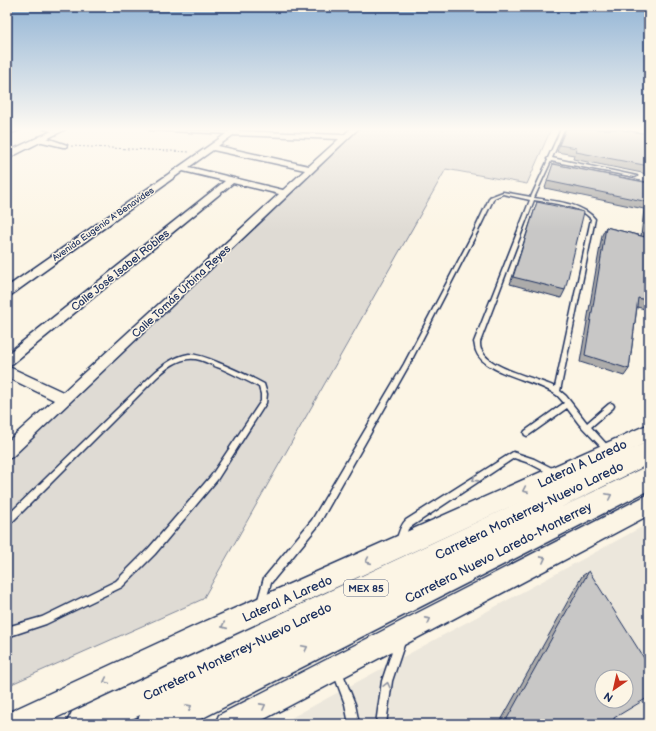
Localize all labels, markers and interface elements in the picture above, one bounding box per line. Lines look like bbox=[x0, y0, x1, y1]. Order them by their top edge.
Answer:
street label: Avenida Eugenio A Benavides bbox=[50, 185, 157, 264]
street label: Calle José Isabel Robles bbox=[69, 226, 172, 314]
street label: Calle Tomás Urbina Reyes bbox=[129, 242, 234, 341]
street label: Lateral A Laredo bbox=[535, 436, 630, 492]
street label: Carretera Monterrey-Nuevo Laredo bbox=[433, 458, 626, 564]
one-way arrow bbox=[472, 474, 479, 482]
one-way arrow bbox=[521, 485, 529, 493]
one-way arrow bbox=[605, 493, 612, 501]
street label: Carretera Nuevo Laredo-Monterrey bbox=[402, 499, 595, 607]
one-way arrow bbox=[365, 556, 373, 564]
one-way arrow bbox=[538, 556, 546, 564]
street label: Lateral A Laredo bbox=[240, 572, 335, 626]
road number: MEX 85 bbox=[344, 580, 388, 596]
street label: Carretera Monterrey-Nuevo Laredo bbox=[141, 599, 334, 705]
one-way arrow bbox=[424, 618, 431, 625]
one-way arrow bbox=[221, 621, 229, 629]
one-way arrow bbox=[301, 645, 308, 653]
north arrow bbox=[594, 669, 634, 709]
one-way arrow bbox=[103, 676, 111, 684]
one-way arrow bbox=[382, 682, 390, 689]
text: N bbox=[602, 689, 616, 705]
one-way arrow bbox=[259, 703, 266, 710]
one-way arrow bbox=[184, 704, 192, 711]

